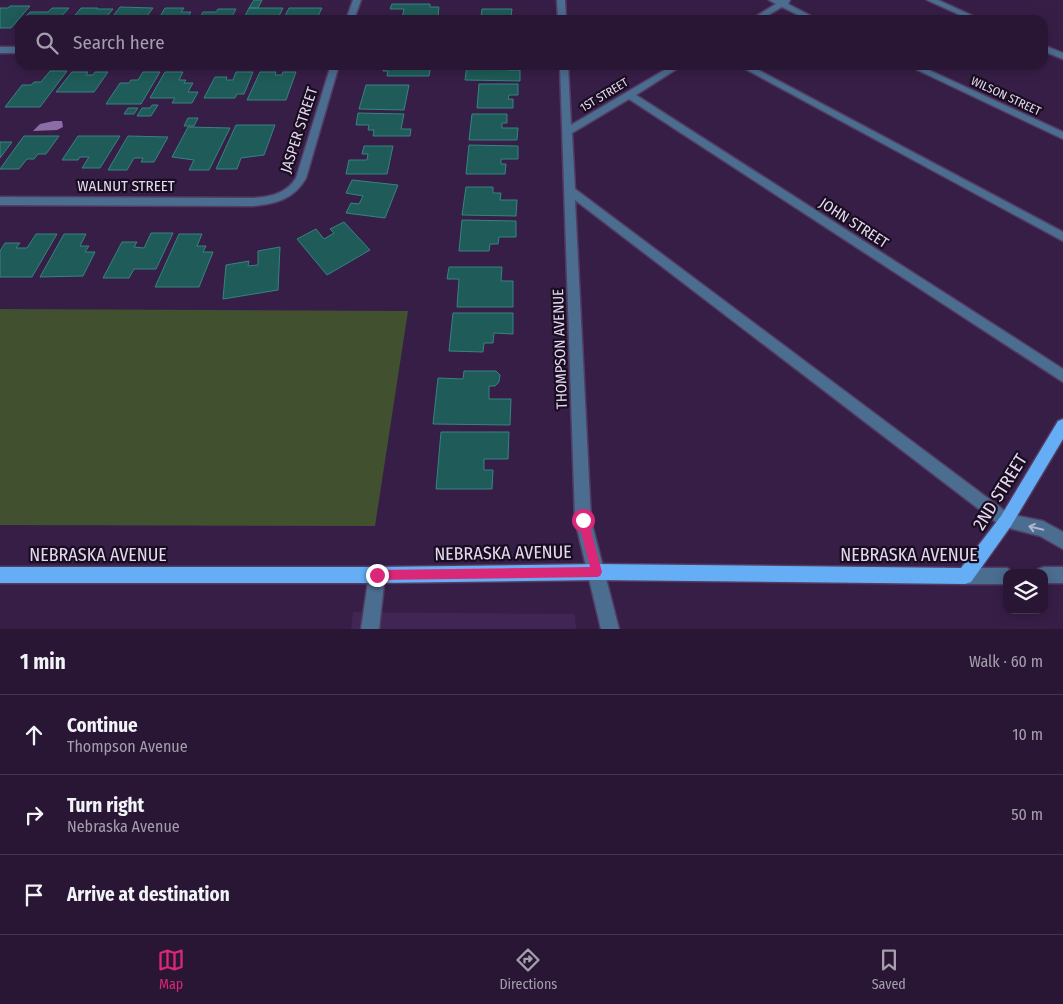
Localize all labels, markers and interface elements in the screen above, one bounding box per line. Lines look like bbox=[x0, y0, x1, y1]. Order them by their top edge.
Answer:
search box bbox=[15, 15, 1048, 70]
icon: search bbox=[33, 29, 61, 57]
text: Search here bbox=[73, 31, 165, 54]
street label: WILSON STREET bbox=[969, 74, 1044, 118]
street label: 1ST STREET bbox=[578, 75, 631, 115]
street label: JASPER STREET bbox=[277, 85, 321, 175]
street label: WALNUT STREET bbox=[77, 177, 175, 195]
street label: JOHN STREET bbox=[816, 194, 892, 252]
street label: THOMPSON AVENUE bbox=[549, 289, 571, 409]
street label: 2ND STREET bbox=[968, 449, 1032, 534]
route start bbox=[572, 509, 595, 532]
one-way arrow bbox=[1028, 523, 1044, 532]
street label: NEBRASKA AVENUE bbox=[434, 541, 572, 565]
street label: NEBRASKA AVENUE bbox=[29, 544, 167, 566]
street label: NEBRASKA AVENUE bbox=[840, 544, 978, 566]
route end bbox=[366, 564, 389, 587]
map controls bbox=[1003, 569, 1048, 614]
button: layers bbox=[1003, 569, 1048, 614]
text: 1 min bbox=[20, 649, 66, 675]
text: Walk · 60 m bbox=[969, 652, 1043, 671]
text: Continue bbox=[67, 714, 138, 737]
icon: ahead bbox=[20, 721, 48, 749]
text: 10 m bbox=[1012, 725, 1043, 744]
text: Thompson Avenue bbox=[67, 737, 188, 756]
text: Turn right bbox=[67, 794, 144, 817]
icon: right bbox=[20, 801, 48, 829]
text: 50 m bbox=[1011, 805, 1043, 824]
text: Nebraska Avenue bbox=[67, 817, 180, 836]
icon: arrive bbox=[20, 881, 48, 909]
text: Arrive at destination bbox=[67, 883, 230, 906]
tab: Map bbox=[157, 946, 185, 993]
tab: Directions bbox=[499, 946, 557, 993]
tab: Saved bbox=[872, 946, 906, 993]

